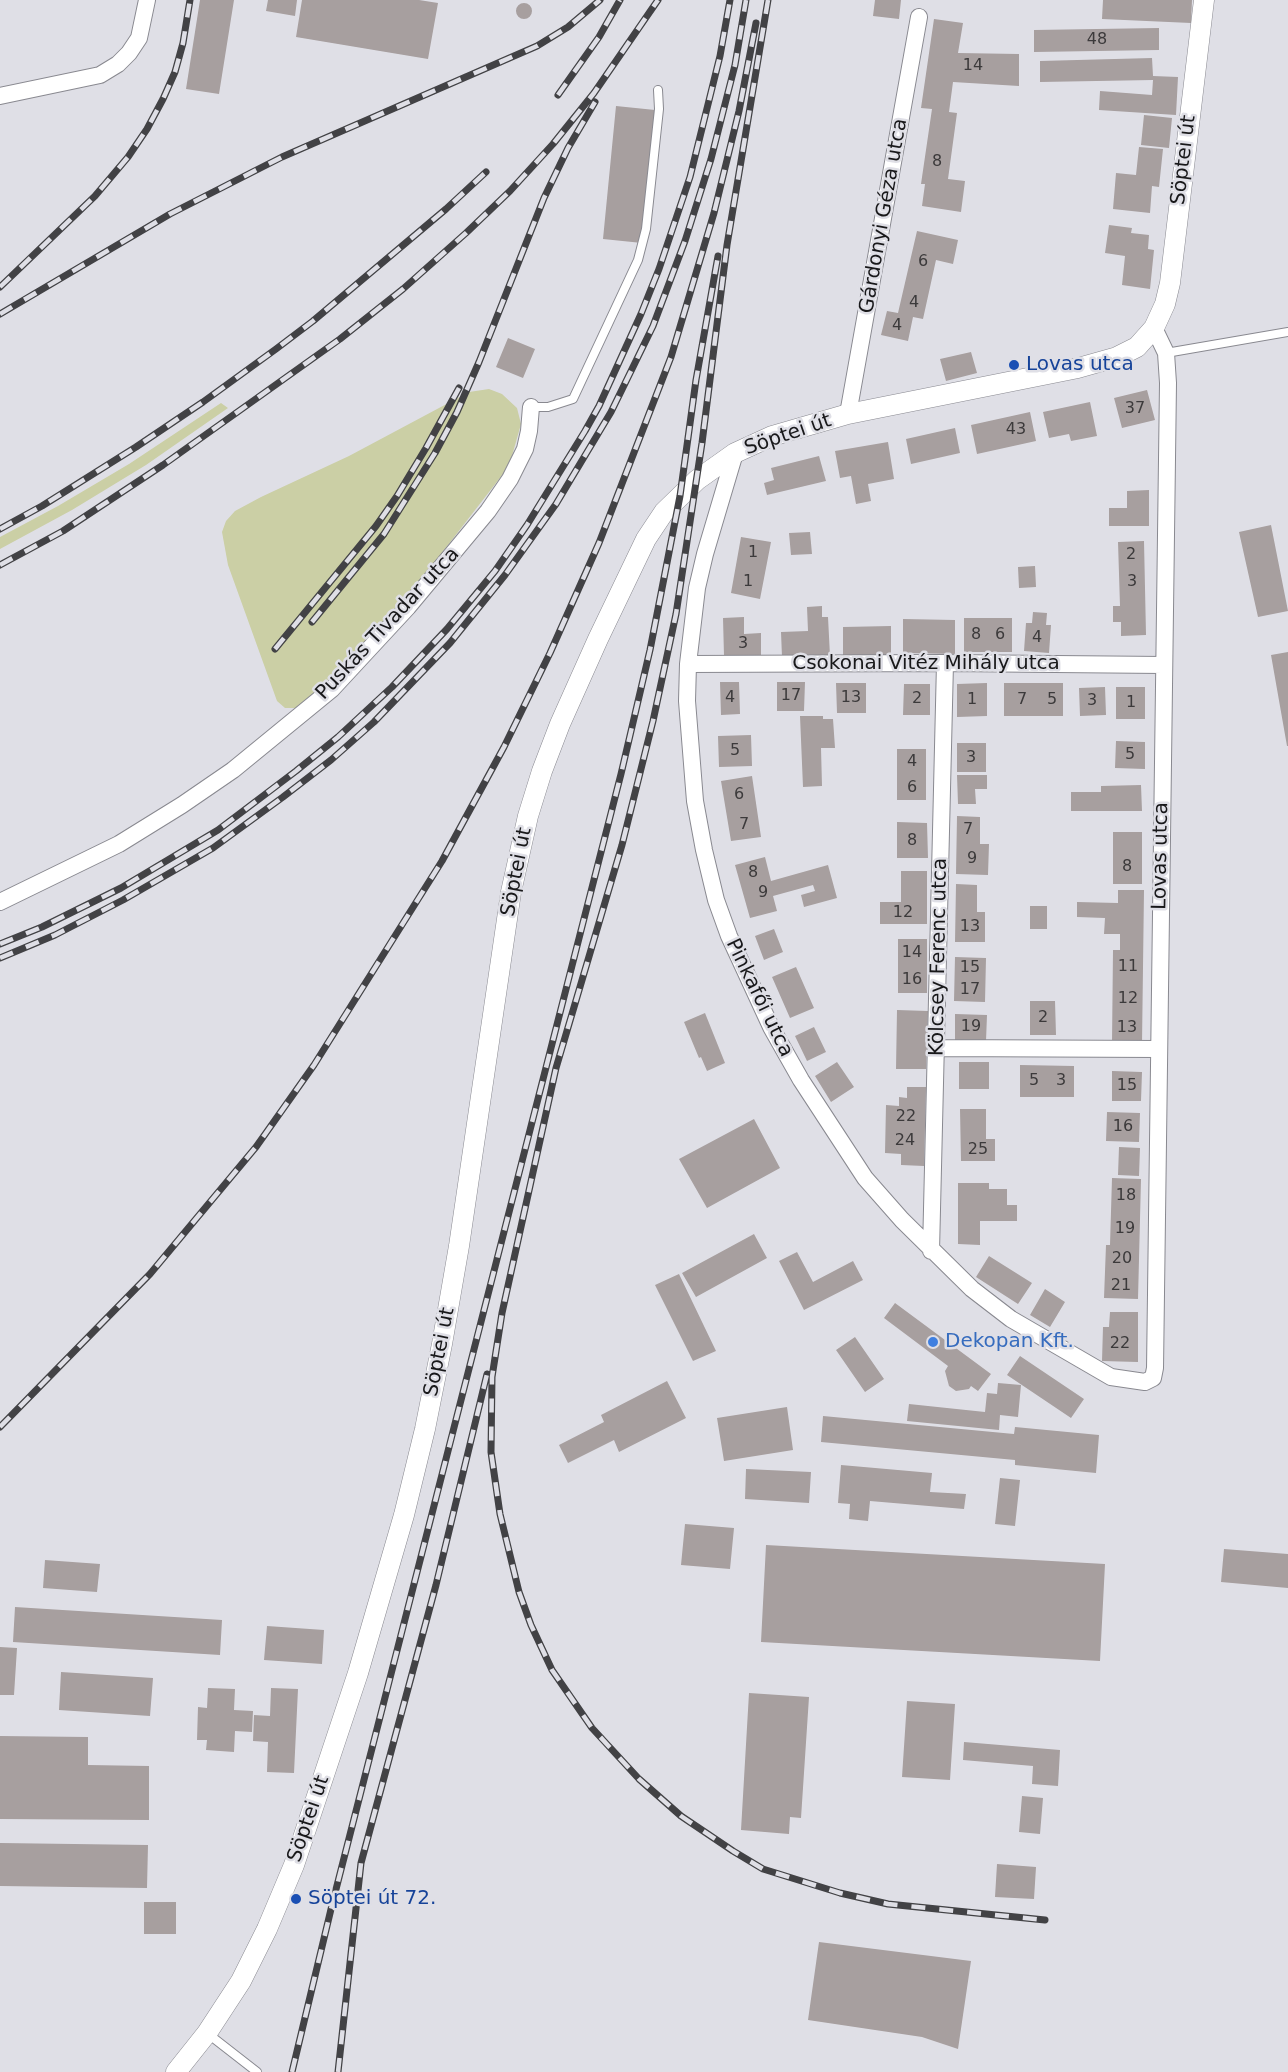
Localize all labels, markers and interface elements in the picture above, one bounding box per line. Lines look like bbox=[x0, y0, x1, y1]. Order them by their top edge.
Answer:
house number: 48 bbox=[1087, 30, 1107, 50]
house number: 14 bbox=[963, 56, 983, 76]
street label: Söptei út bbox=[1167, 114, 1201, 206]
street label: Gárdonyi Géza utca bbox=[855, 117, 913, 315]
house number: 8 bbox=[932, 152, 942, 172]
house number: 6 bbox=[918, 252, 928, 272]
house number: 4 bbox=[909, 293, 919, 313]
house number: 4 bbox=[892, 316, 902, 336]
place label: Lovas utca bbox=[1026, 353, 1134, 377]
marker: Lovas utca bbox=[1007, 358, 1021, 372]
house number: 37 bbox=[1125, 399, 1145, 419]
street label: Söptei út bbox=[741, 409, 835, 461]
house number: 43 bbox=[1006, 420, 1026, 440]
street label: Puskás Tivadar utca bbox=[311, 543, 465, 705]
house number: 1 bbox=[748, 543, 758, 563]
house number: 2 bbox=[1126, 545, 1136, 565]
house number: 1 bbox=[743, 572, 753, 592]
house number: 3 bbox=[1127, 572, 1137, 592]
house number: 8 bbox=[971, 625, 981, 645]
house number: 6 bbox=[995, 625, 1005, 645]
house number: 4 bbox=[1032, 628, 1042, 648]
house number: 3 bbox=[738, 634, 748, 654]
street label: Csokonai Vitéz Mihály utca bbox=[792, 652, 1060, 676]
house number: 17 bbox=[781, 686, 801, 706]
house number: 4 bbox=[725, 688, 735, 708]
house number: 13 bbox=[841, 688, 861, 708]
house number: 2 bbox=[912, 689, 922, 709]
house number: 1 bbox=[967, 690, 977, 710]
house number: 7 bbox=[1017, 690, 1027, 710]
house number: 5 bbox=[1047, 690, 1057, 710]
house number: 3 bbox=[1087, 691, 1097, 711]
house number: 1 bbox=[1126, 693, 1136, 713]
house number: 5 bbox=[730, 741, 740, 761]
house number: 5 bbox=[1125, 745, 1135, 765]
house number: 3 bbox=[966, 748, 976, 768]
house number: 4 bbox=[907, 752, 917, 772]
house number: 6 bbox=[907, 778, 917, 798]
house number: 6 bbox=[734, 785, 744, 805]
street label: Lovas utca bbox=[1148, 802, 1174, 910]
house number: 7 bbox=[739, 815, 749, 835]
house number: 7 bbox=[963, 820, 973, 840]
street label: Söptei út bbox=[497, 825, 537, 919]
house number: 8 bbox=[907, 831, 917, 851]
house number: 9 bbox=[967, 849, 977, 869]
house number: 8 bbox=[1122, 857, 1132, 877]
street label: Kölcsey Ferenc utca bbox=[925, 858, 953, 1056]
house number: 8 bbox=[748, 863, 758, 883]
house number: 9 bbox=[758, 883, 768, 903]
house number: 12 bbox=[893, 903, 913, 923]
house number: 13 bbox=[960, 917, 980, 937]
street label: Pinkafői utca bbox=[720, 935, 798, 1061]
house number: 14 bbox=[902, 943, 922, 963]
house number: 11 bbox=[1118, 957, 1138, 977]
house number: 15 bbox=[960, 958, 980, 978]
house number: 16 bbox=[902, 970, 922, 990]
house number: 17 bbox=[960, 980, 980, 1000]
house number: 12 bbox=[1118, 989, 1138, 1009]
house number: 2 bbox=[1038, 1008, 1048, 1028]
house number: 19 bbox=[961, 1017, 981, 1037]
house number: 13 bbox=[1117, 1018, 1137, 1038]
house number: 5 bbox=[1029, 1071, 1039, 1091]
house number: 3 bbox=[1056, 1071, 1066, 1091]
house number: 15 bbox=[1117, 1076, 1137, 1096]
house number: 22 bbox=[896, 1107, 916, 1127]
house number: 16 bbox=[1113, 1117, 1133, 1137]
house number: 24 bbox=[895, 1131, 915, 1151]
house number: 25 bbox=[968, 1140, 988, 1160]
house number: 18 bbox=[1116, 1186, 1136, 1206]
house number: 19 bbox=[1115, 1219, 1135, 1239]
house number: 20 bbox=[1112, 1249, 1132, 1269]
house number: 21 bbox=[1111, 1276, 1131, 1296]
street label: Söptei út bbox=[420, 1305, 460, 1399]
place label: Dekopan Kft. bbox=[945, 1330, 1074, 1354]
house number: 22 bbox=[1110, 1334, 1130, 1354]
marker: Dekopan Kft. bbox=[926, 1335, 940, 1349]
street label: Söptei út bbox=[283, 1772, 335, 1866]
place label: Söptei út 72. bbox=[308, 1887, 436, 1911]
marker: Söptei út 72. bbox=[289, 1892, 303, 1906]

